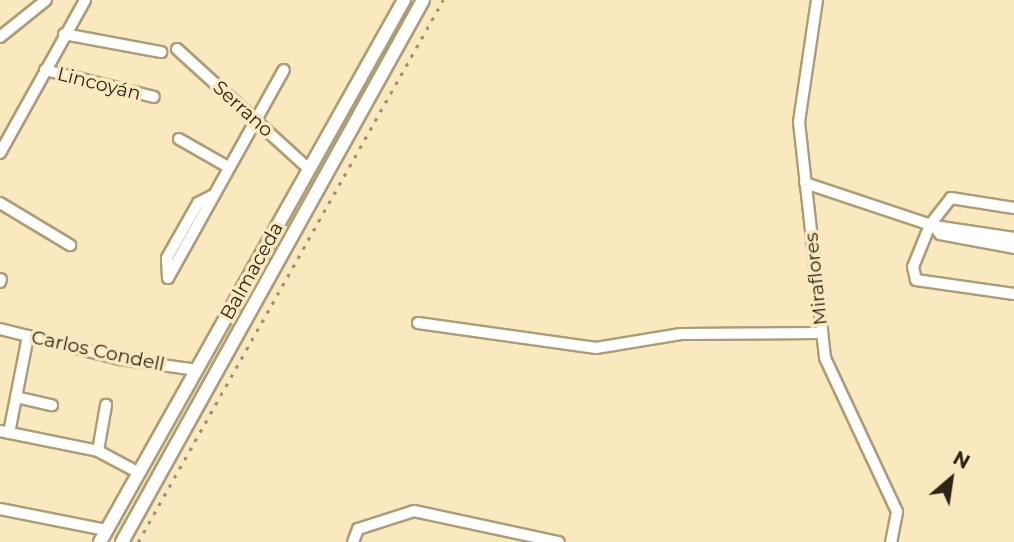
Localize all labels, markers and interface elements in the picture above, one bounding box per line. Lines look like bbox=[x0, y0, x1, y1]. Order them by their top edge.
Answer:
street label: Lincoyán bbox=[55, 63, 143, 105]
street label: Serrano bbox=[208, 76, 278, 142]
street label: Balmaceda bbox=[216, 218, 288, 324]
street label: Miraflores bbox=[800, 232, 832, 326]
street label: Carlos Condell bbox=[29, 326, 167, 376]
north arrow bbox=[916, 444, 986, 514]
text: N bbox=[949, 446, 974, 474]

